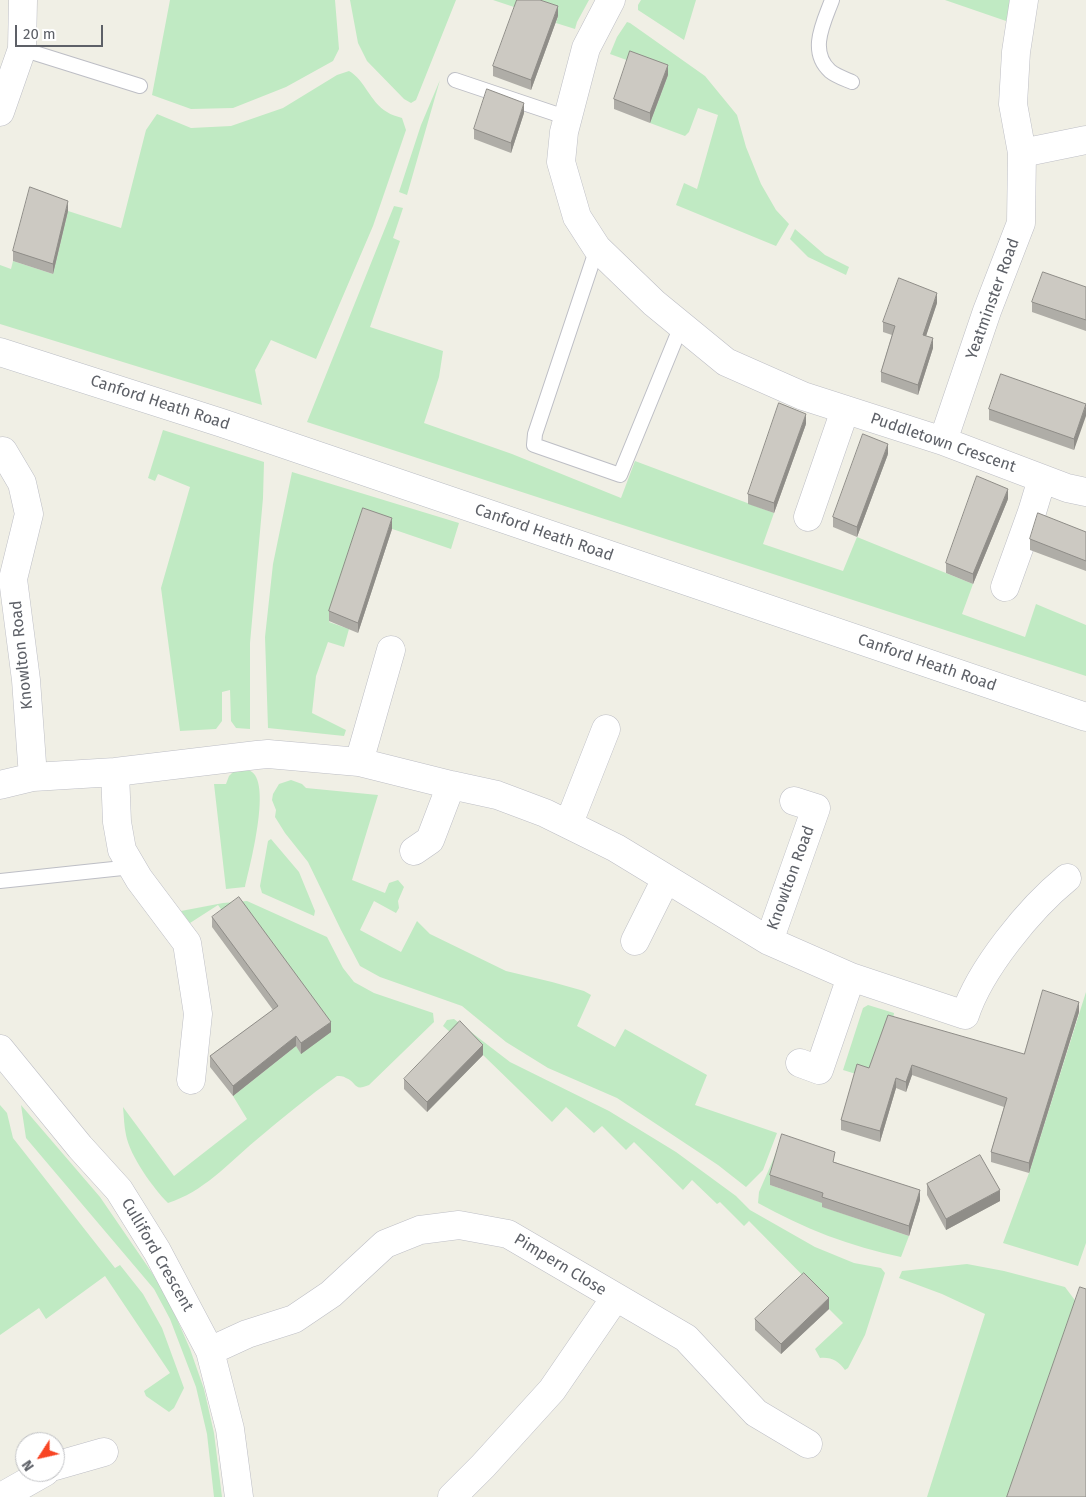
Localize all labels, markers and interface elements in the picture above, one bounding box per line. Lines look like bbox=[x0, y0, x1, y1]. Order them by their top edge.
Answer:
scale bar bbox=[18, 15, 105, 47]
text: 20 m bbox=[23, 25, 56, 43]
street label: Yeatminster Road bbox=[962, 236, 1024, 362]
street label: Canford Heath Road bbox=[88, 371, 232, 435]
street label: Puddletown Crescent bbox=[868, 409, 1018, 477]
street label: Canford Heath Road bbox=[472, 500, 616, 566]
street label: Knowlton Road bbox=[7, 599, 37, 711]
street label: Canford Heath Road bbox=[855, 630, 999, 696]
street label: Knowlton Road bbox=[763, 823, 819, 933]
street label: Culliford Crescent bbox=[117, 1195, 197, 1315]
street label: Pimpern Close bbox=[510, 1230, 610, 1300]
north arrow bbox=[15, 1432, 65, 1482]
text: N bbox=[18, 1457, 38, 1474]

